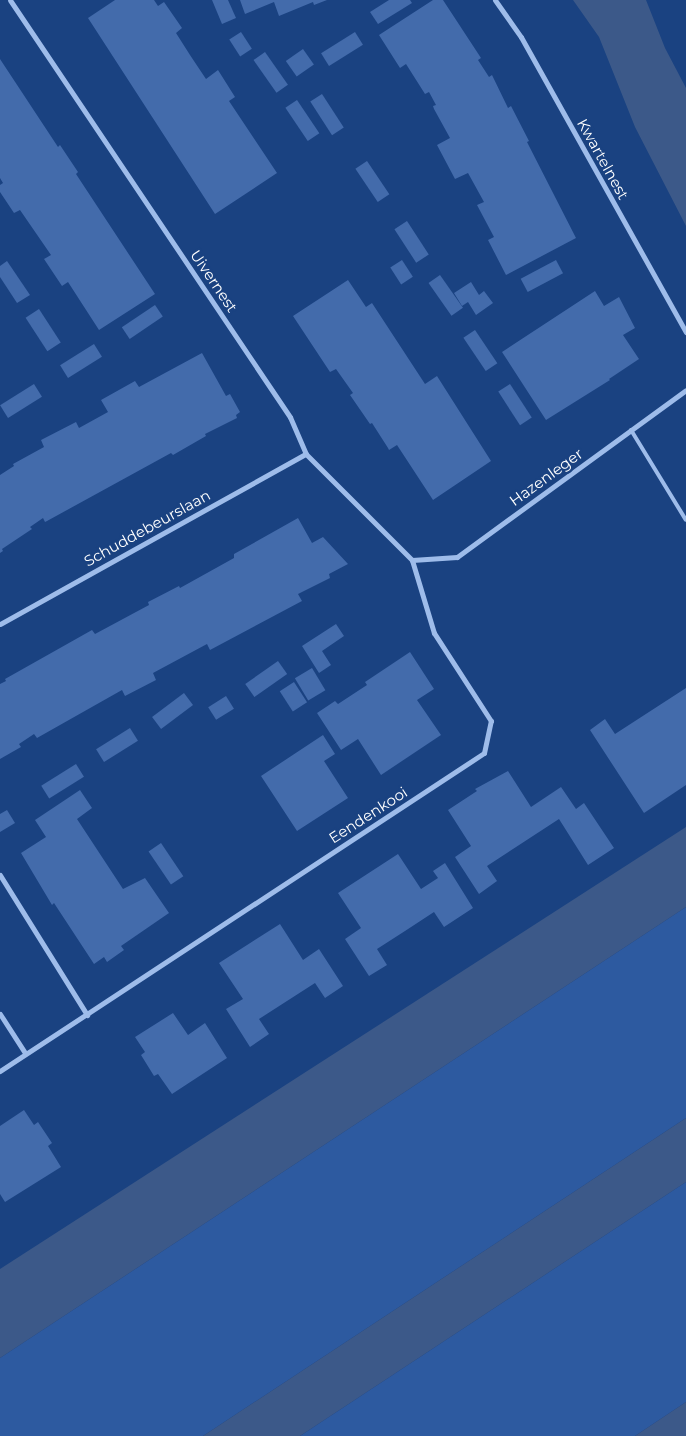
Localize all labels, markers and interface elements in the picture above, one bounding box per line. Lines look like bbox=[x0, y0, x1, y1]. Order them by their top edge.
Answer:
street label: Kwartelnest bbox=[573, 115, 633, 203]
street label: Uivernest bbox=[187, 246, 241, 316]
street label: Hazenleger bbox=[506, 444, 586, 510]
street label: Schuddebeurslaan bbox=[81, 486, 213, 570]
street label: Eendenkooi bbox=[325, 783, 411, 847]

